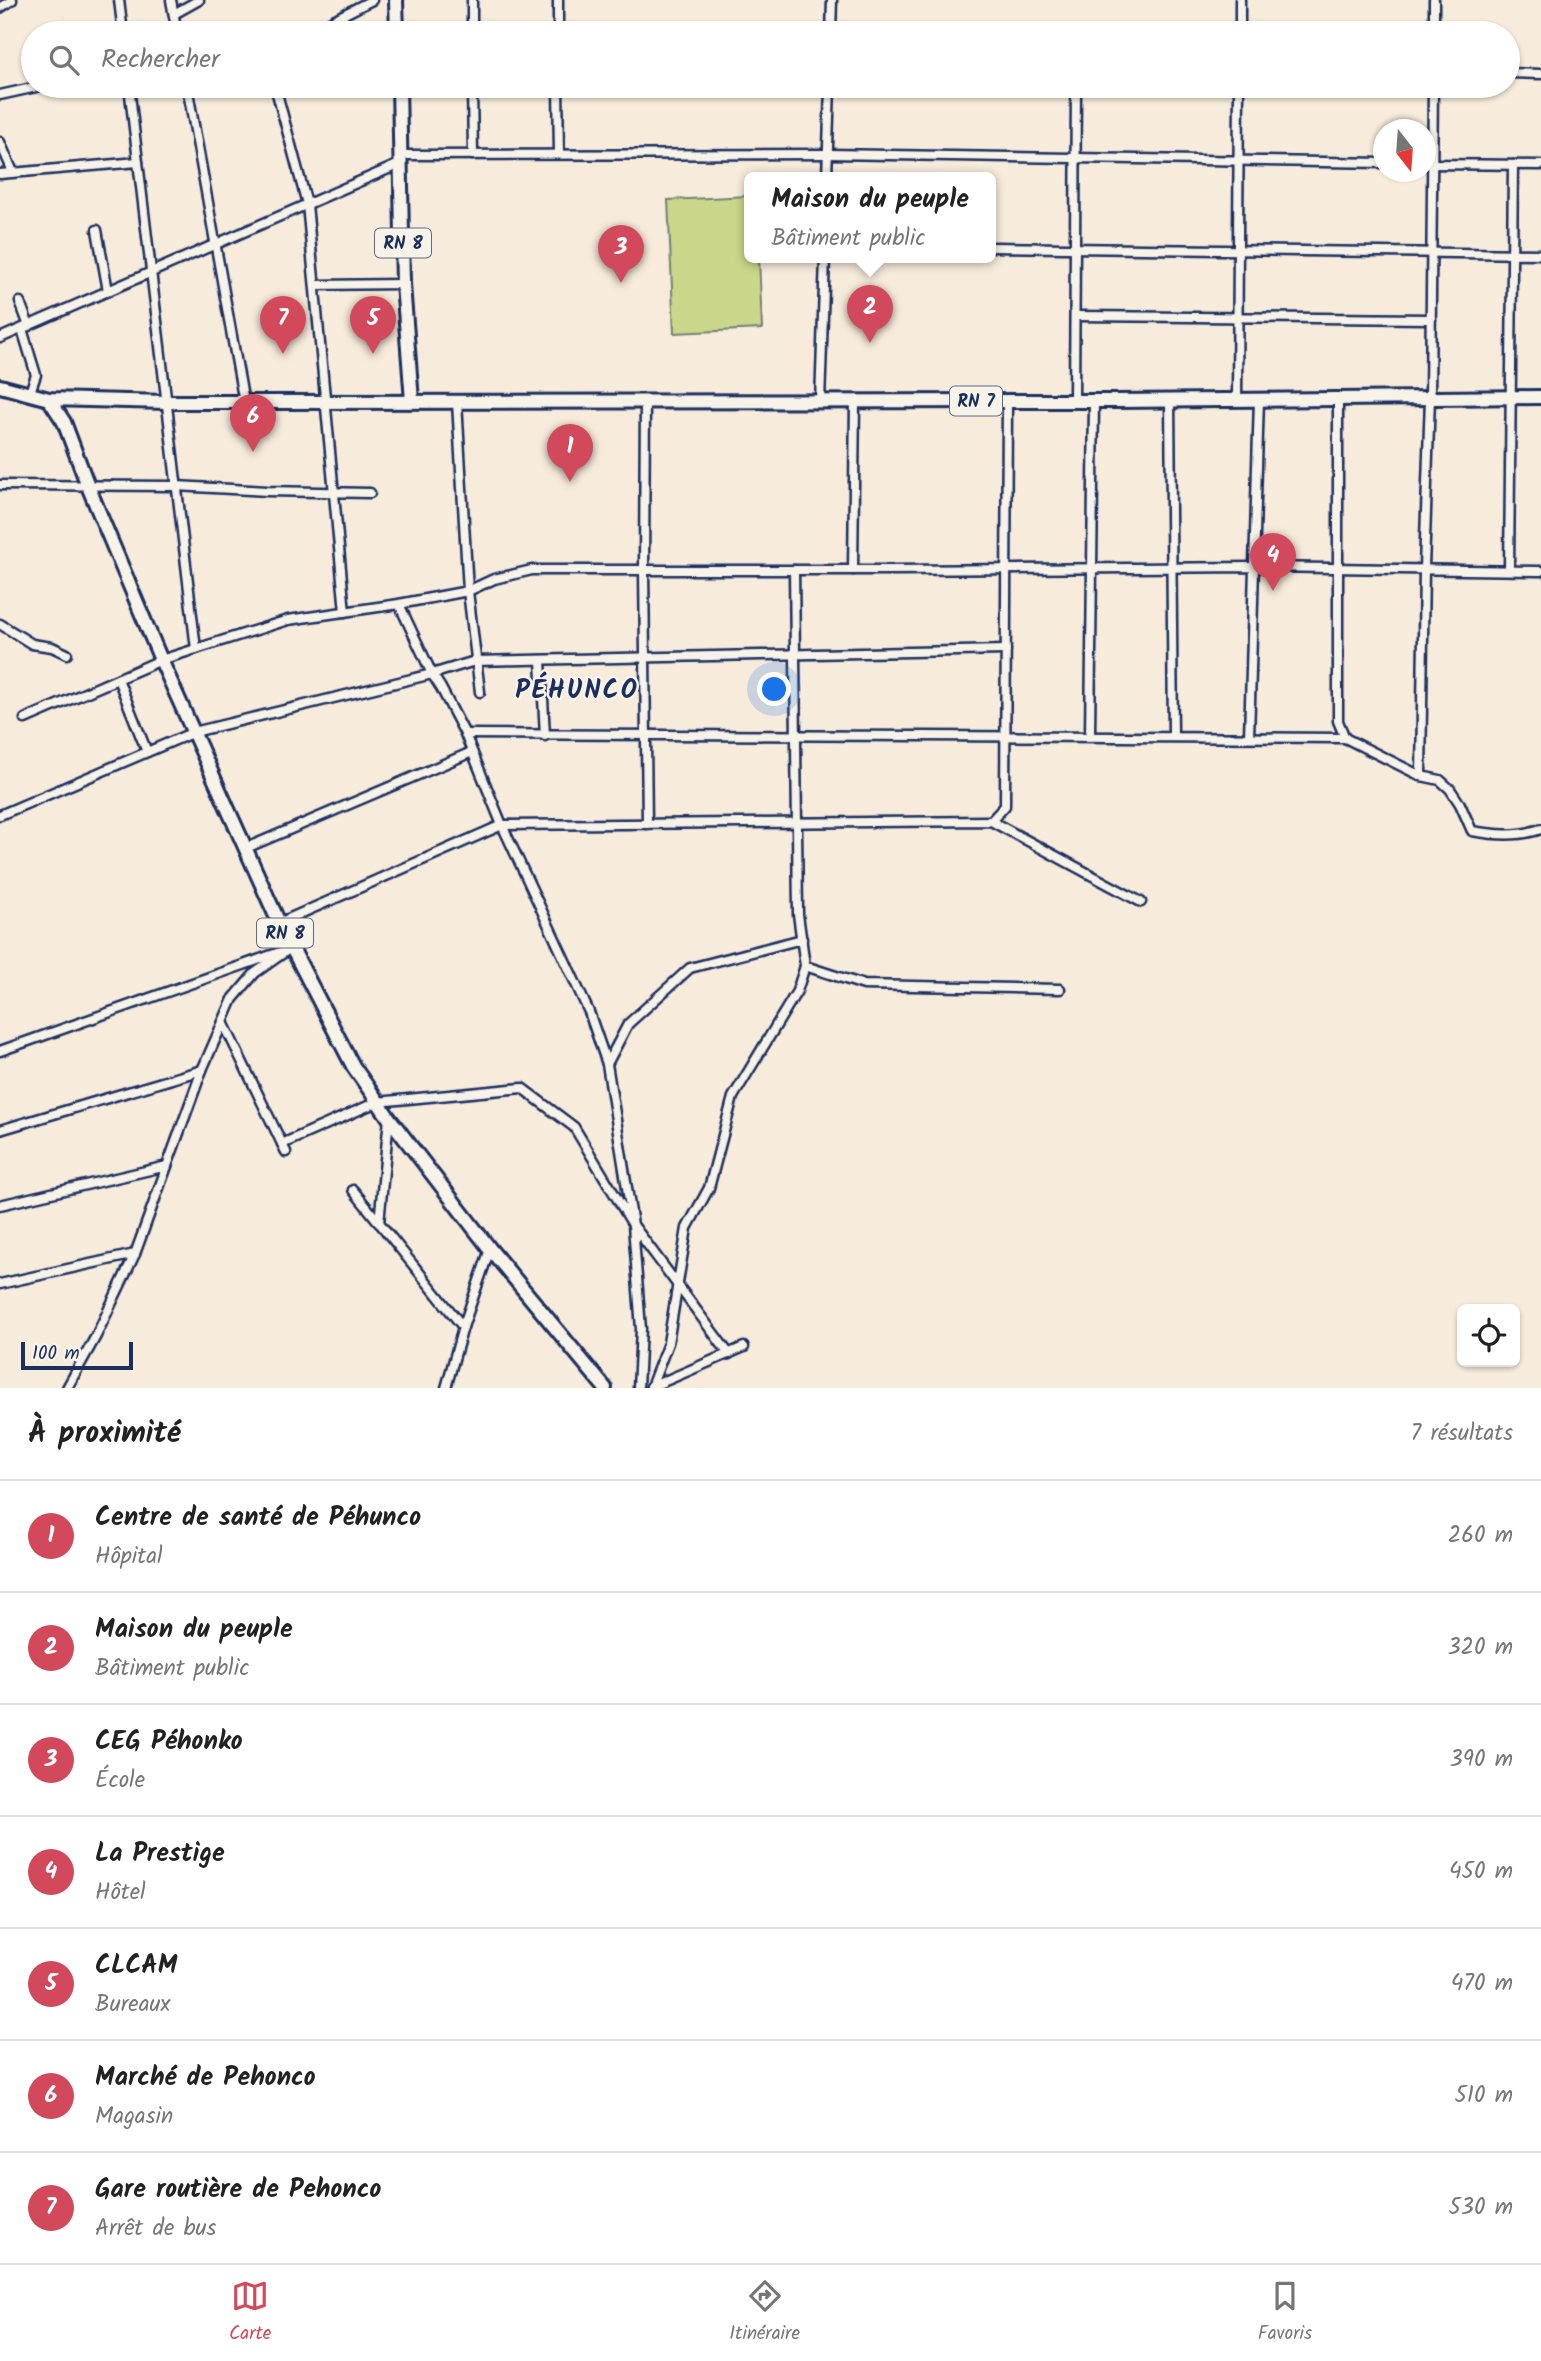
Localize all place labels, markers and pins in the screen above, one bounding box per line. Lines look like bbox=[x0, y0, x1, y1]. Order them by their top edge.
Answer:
pin: 3 bbox=[598, 225, 644, 283]
pin: 2 bbox=[847, 285, 893, 343]
pin: 7 bbox=[260, 296, 306, 354]
pin: 5 bbox=[350, 296, 396, 354]
pin: 6 bbox=[230, 394, 276, 452]
pin: 1 bbox=[547, 424, 593, 482]
pin: 4 bbox=[1250, 533, 1296, 591]

